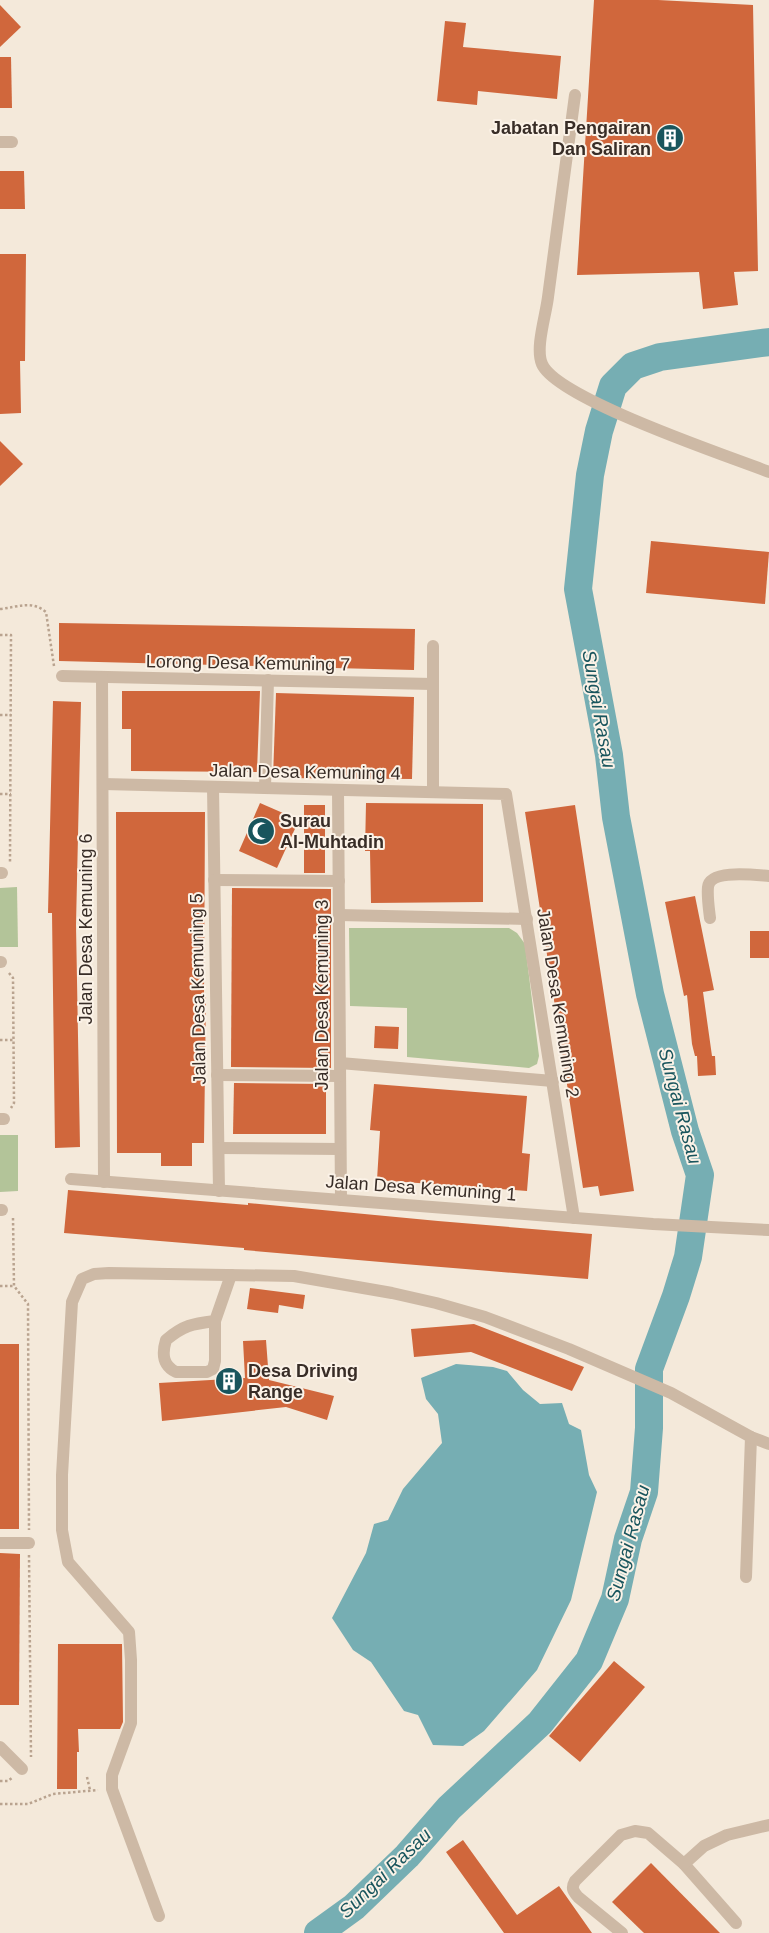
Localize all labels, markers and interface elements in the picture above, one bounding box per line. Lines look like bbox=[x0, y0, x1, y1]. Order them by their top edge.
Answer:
place label: Jabatan Pengairan Dan Saliran bbox=[491, 118, 651, 159]
building icon: Jabatan Pengairan Dan Saliran bbox=[655, 123, 685, 153]
water label: Sungai Rasau bbox=[578, 648, 620, 770]
street label: Lorong Desa Kemuning 7 bbox=[146, 651, 350, 675]
street label: Jalan Desa Kemuning 4 bbox=[209, 760, 401, 784]
place label: Surau Al-Muhtadin bbox=[280, 811, 384, 852]
mosque icon: Surau Al-Muhtadin bbox=[246, 816, 276, 846]
street label: Jalan Desa Kemuning 6 bbox=[76, 833, 96, 1025]
street label: Jalan Desa Kemuning 5 bbox=[186, 893, 210, 1085]
street label: Jalan Desa Kemuning 3 bbox=[312, 899, 332, 1091]
street label: Jalan Desa Kemuning 2 bbox=[533, 907, 583, 1099]
water label: Sungai Rasau bbox=[654, 1046, 706, 1167]
street label: Jalan Desa Kemuning 1 bbox=[325, 1171, 517, 1205]
place label: Desa Driving Range bbox=[248, 1361, 358, 1402]
building icon: Desa Driving Range bbox=[214, 1366, 244, 1396]
water label: Sungai Rasau bbox=[602, 1482, 654, 1603]
water label: Sungai Rasau bbox=[335, 1824, 436, 1922]

